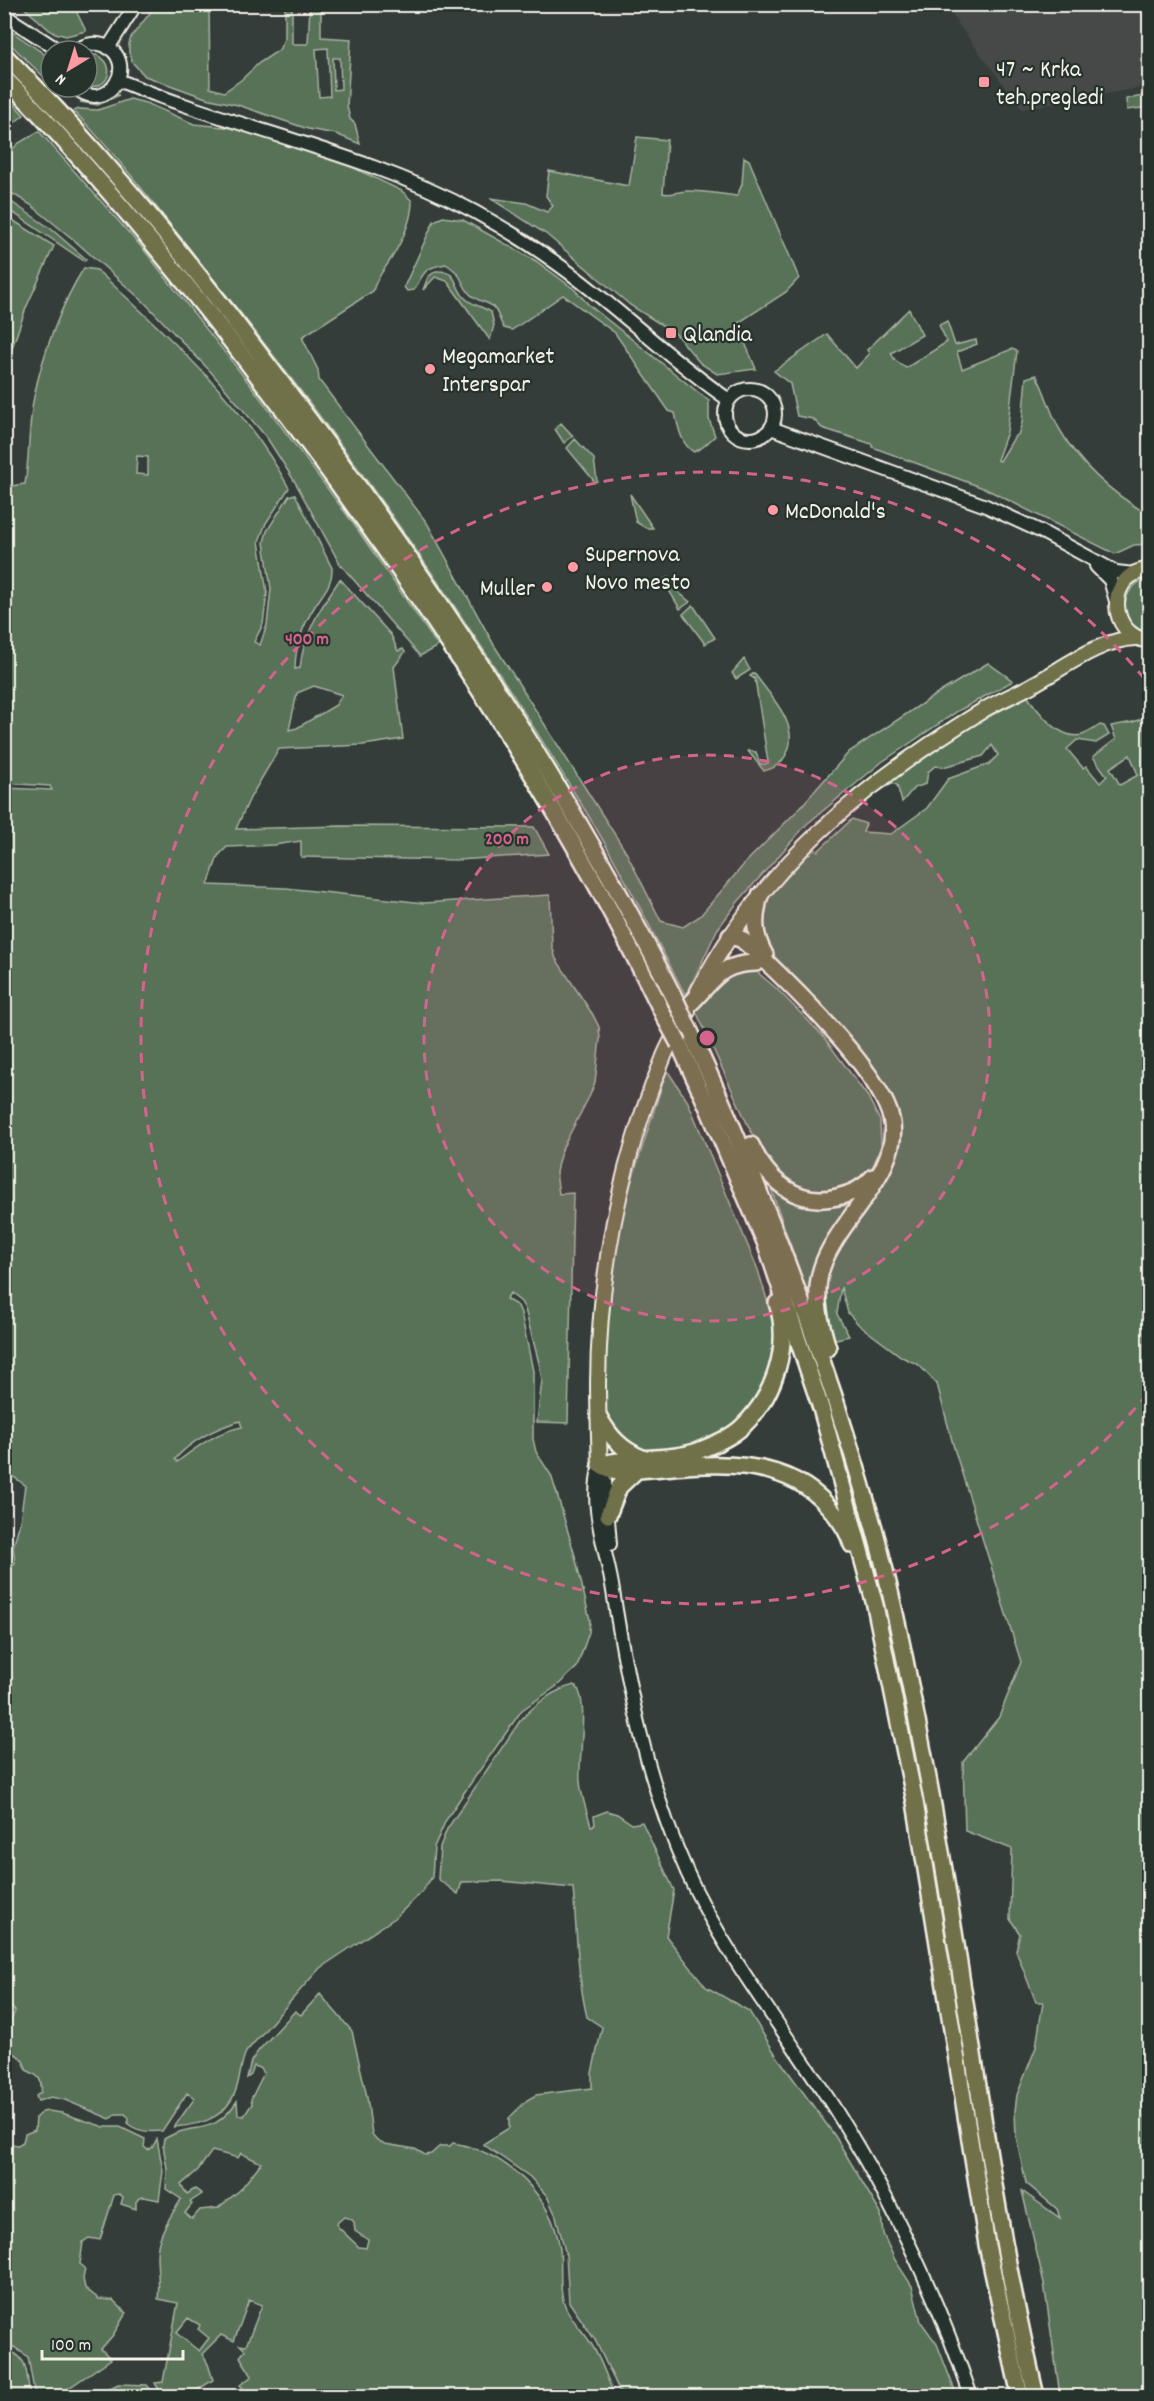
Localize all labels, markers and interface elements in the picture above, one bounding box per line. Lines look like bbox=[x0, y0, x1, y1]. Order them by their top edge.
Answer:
north arrow bbox=[39, 39, 99, 99]
place label: 47 ~ Krka teh.pregledi bbox=[996, 54, 1103, 116]
text: N bbox=[51, 67, 71, 90]
marker: 47 ~ Krka teh.pregledi bbox=[977, 75, 991, 89]
place label: Qlandia bbox=[683, 319, 753, 353]
marker: Qlandia bbox=[664, 326, 678, 340]
place label: Megamarket Interspar bbox=[442, 341, 554, 403]
marker: Megamarket Interspar bbox=[423, 362, 437, 376]
place label: McDonald's bbox=[785, 496, 886, 530]
marker: McDonald's bbox=[766, 503, 780, 517]
place label: Supernova Novo mesto bbox=[585, 539, 690, 601]
marker: Supernova Novo mesto bbox=[566, 560, 580, 574]
place label: Muller bbox=[480, 573, 535, 607]
marker: Muller bbox=[540, 580, 554, 594]
text: 400 m bbox=[285, 628, 329, 653]
text: 200 m bbox=[485, 828, 529, 853]
centre of rings bbox=[697, 1028, 717, 1048]
scale bar bbox=[42, 2323, 183, 2361]
text: 100 m bbox=[51, 2334, 91, 2359]

